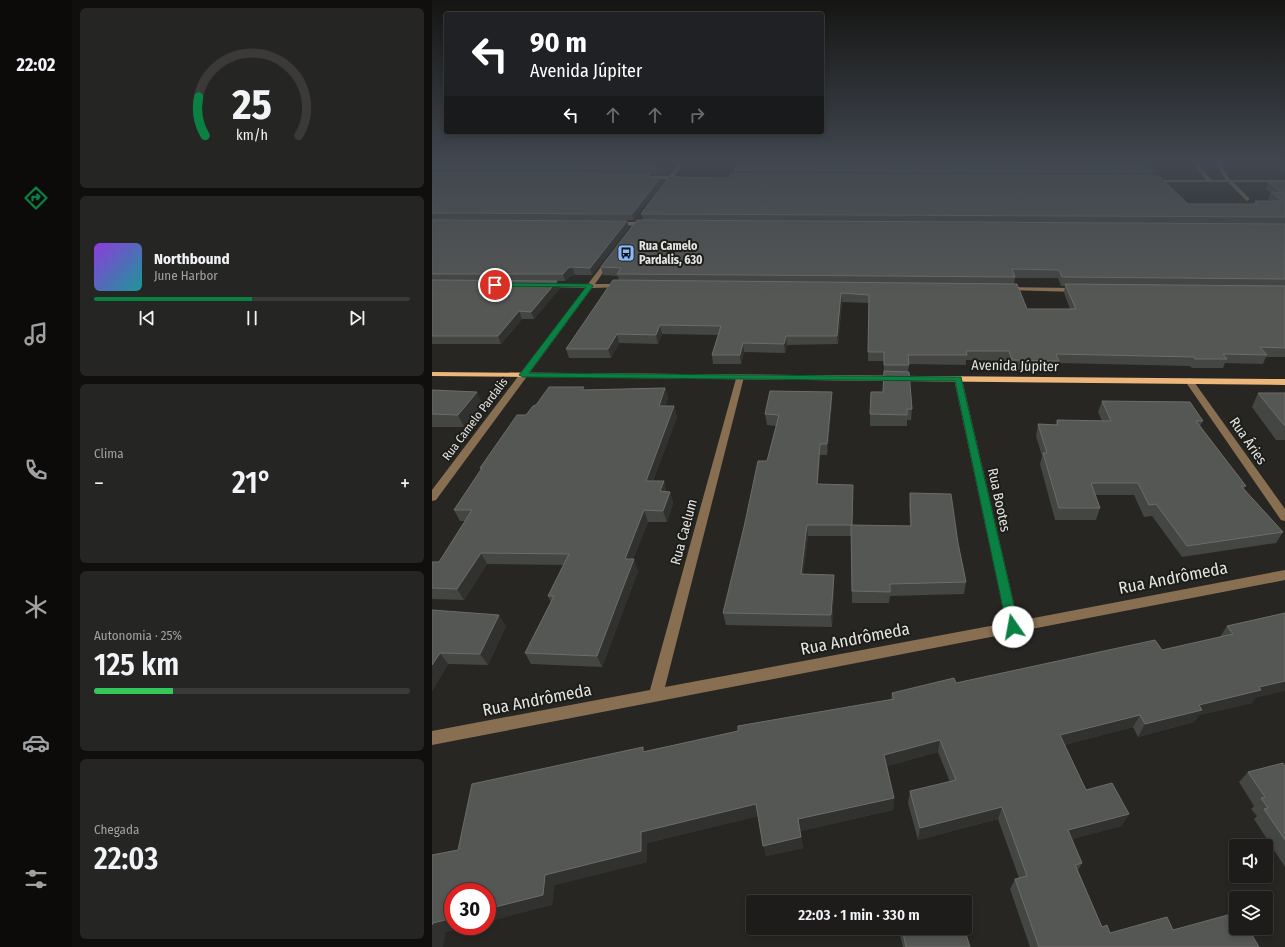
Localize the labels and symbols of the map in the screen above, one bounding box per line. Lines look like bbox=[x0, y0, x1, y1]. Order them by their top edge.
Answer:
place label: Rua Camelo Pardalis, 630 bbox=[639, 239, 703, 267]
bus stop icon: Rua Camelo Pardalis, 630 bbox=[616, 243, 636, 263]
pin bbox=[478, 268, 512, 302]
street label: Avenida Júpiter bbox=[971, 357, 1059, 375]
street label: Rua Camelo Pardalis bbox=[439, 375, 511, 463]
street label: Rua Áries bbox=[1226, 414, 1271, 468]
street label: Rua Bootes bbox=[984, 467, 1014, 533]
street label: Rua Caelum bbox=[667, 497, 701, 567]
street label: Rua Andrômeda bbox=[1117, 557, 1229, 599]
position arrow bbox=[992, 606, 1034, 648]
street label: Rua Andrômeda bbox=[799, 618, 911, 660]
street label: Rua Andrômeda bbox=[481, 679, 593, 721]
speed limit sign: 30 bbox=[444, 883, 496, 935]

